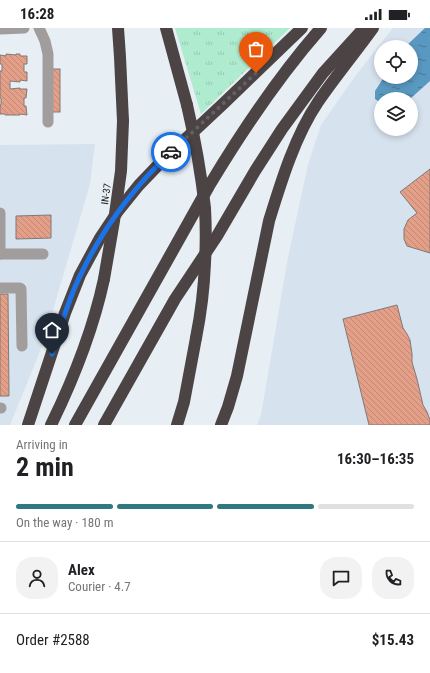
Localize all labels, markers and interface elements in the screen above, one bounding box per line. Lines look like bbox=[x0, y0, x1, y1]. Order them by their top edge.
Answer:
text: 16:28 bbox=[20, 5, 54, 23]
pin bbox=[239, 32, 273, 73]
icon: bag bbox=[245, 38, 267, 60]
map controls bbox=[374, 40, 418, 136]
button: locate bbox=[374, 40, 418, 84]
button: layers bbox=[374, 92, 418, 136]
courier bbox=[151, 132, 191, 172]
icon: car bbox=[160, 141, 182, 163]
street label: IN-37 bbox=[99, 183, 113, 205]
pin bbox=[35, 313, 69, 354]
icon: home bbox=[41, 319, 63, 341]
text: Arriving in bbox=[16, 437, 68, 452]
text: 16:30–16:35 bbox=[337, 450, 414, 468]
text: 2 min bbox=[16, 452, 74, 482]
text: On the way · 180 m bbox=[16, 515, 113, 530]
button: person bbox=[16, 557, 58, 599]
button: chat bbox=[320, 557, 362, 599]
button: phone bbox=[372, 557, 414, 599]
text: Alex bbox=[68, 561, 95, 579]
text: Courier · 4.7 bbox=[68, 579, 131, 594]
text: Order #2588 bbox=[16, 631, 90, 649]
text: $15.43 bbox=[372, 631, 414, 649]

